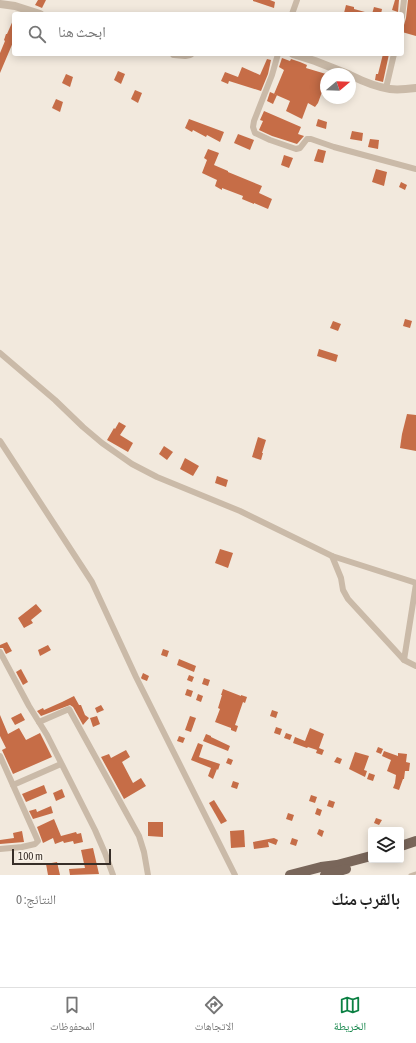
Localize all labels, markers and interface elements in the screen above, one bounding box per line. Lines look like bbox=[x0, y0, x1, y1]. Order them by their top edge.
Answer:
search box bbox=[12, 12, 404, 56]
icon: search bbox=[26, 23, 48, 45]
text: ابحث هنا bbox=[58, 23, 106, 40]
north arrow bbox=[320, 68, 356, 104]
map controls bbox=[368, 827, 404, 863]
button: layers bbox=[368, 827, 404, 863]
scale bar bbox=[12, 847, 111, 866]
text: 100 m bbox=[18, 850, 43, 862]
text: بالقرب منك bbox=[331, 889, 400, 909]
text: النتائج: 0 bbox=[16, 892, 56, 907]
tab: المحفوظات bbox=[50, 994, 95, 1037]
tab: الاتجاهات bbox=[195, 994, 234, 1037]
tab: الخريطة bbox=[334, 994, 366, 1037]

